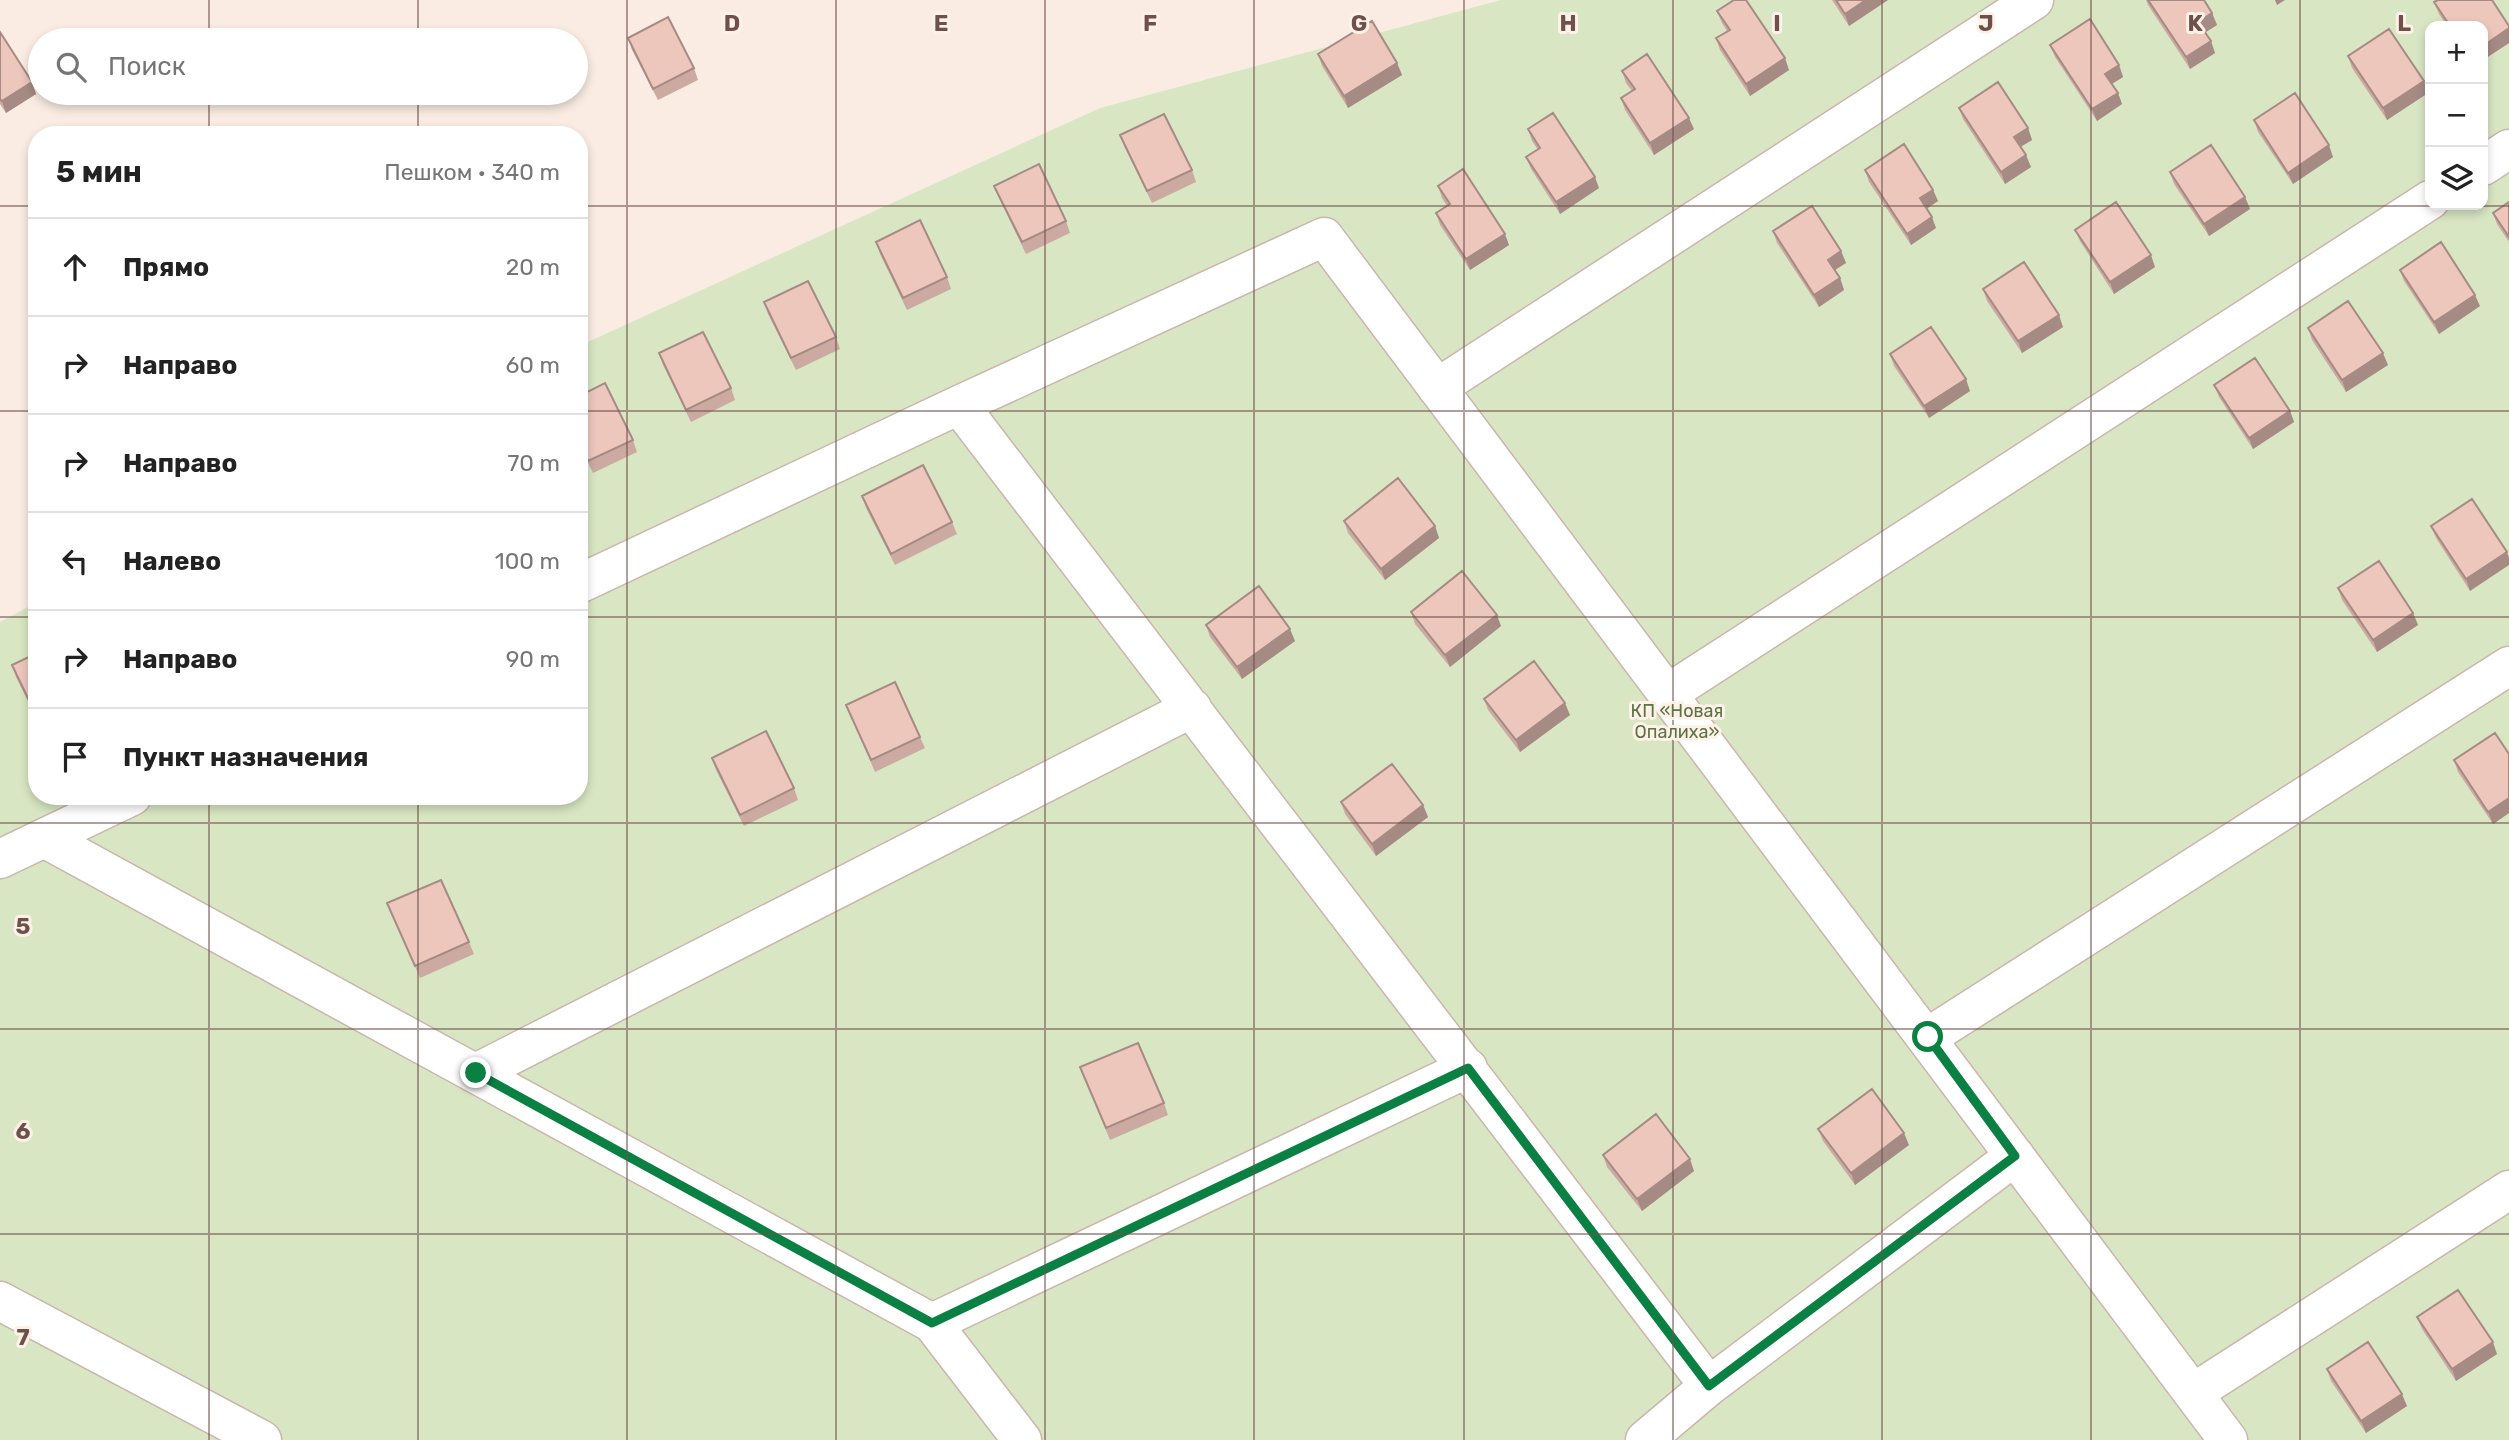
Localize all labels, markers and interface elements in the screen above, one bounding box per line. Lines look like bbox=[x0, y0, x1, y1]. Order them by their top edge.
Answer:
text: D bbox=[724, 9, 740, 37]
text: E bbox=[934, 9, 948, 37]
text: F bbox=[1143, 9, 1157, 37]
text: G bbox=[1351, 9, 1367, 37]
text: H bbox=[1559, 9, 1577, 37]
text: I bbox=[1773, 9, 1781, 37]
text: J bbox=[1978, 9, 1994, 37]
text: K bbox=[2187, 9, 2203, 37]
text: L bbox=[2397, 9, 2411, 37]
map controls bbox=[2425, 21, 2488, 210]
button: + bbox=[2425, 21, 2488, 84]
search box bbox=[28, 28, 588, 105]
icon: search bbox=[52, 48, 90, 86]
text: Поиск bbox=[108, 51, 186, 82]
button: − bbox=[2425, 84, 2488, 147]
button: layers bbox=[2425, 147, 2488, 210]
text: 5 мин bbox=[56, 154, 142, 190]
text: Пешком · 340 m bbox=[384, 158, 560, 186]
icon: ahead bbox=[56, 248, 94, 286]
text: Прямо bbox=[123, 252, 209, 283]
text: 20 m bbox=[506, 253, 560, 281]
icon: right bbox=[56, 346, 94, 384]
text: Направо bbox=[123, 350, 237, 381]
text: 60 m bbox=[505, 351, 560, 379]
icon: right bbox=[56, 444, 94, 482]
text: Направо bbox=[123, 448, 237, 479]
text: 70 m bbox=[508, 449, 560, 477]
icon: left bbox=[56, 542, 94, 580]
text: Налево bbox=[123, 546, 221, 577]
text: 100 m bbox=[495, 547, 560, 575]
icon: right bbox=[56, 640, 94, 678]
text: Направо bbox=[123, 644, 237, 675]
text: 90 m bbox=[506, 645, 560, 673]
park label: КП «Новая Опалиха» bbox=[1631, 700, 1723, 743]
icon: arrive bbox=[56, 738, 94, 776]
text: Пункт назначения bbox=[123, 742, 368, 773]
text: 5 bbox=[16, 912, 31, 940]
route start bbox=[1912, 1021, 1943, 1052]
route end bbox=[460, 1057, 491, 1088]
text: 6 bbox=[16, 1117, 31, 1145]
text: 7 bbox=[16, 1323, 30, 1351]

